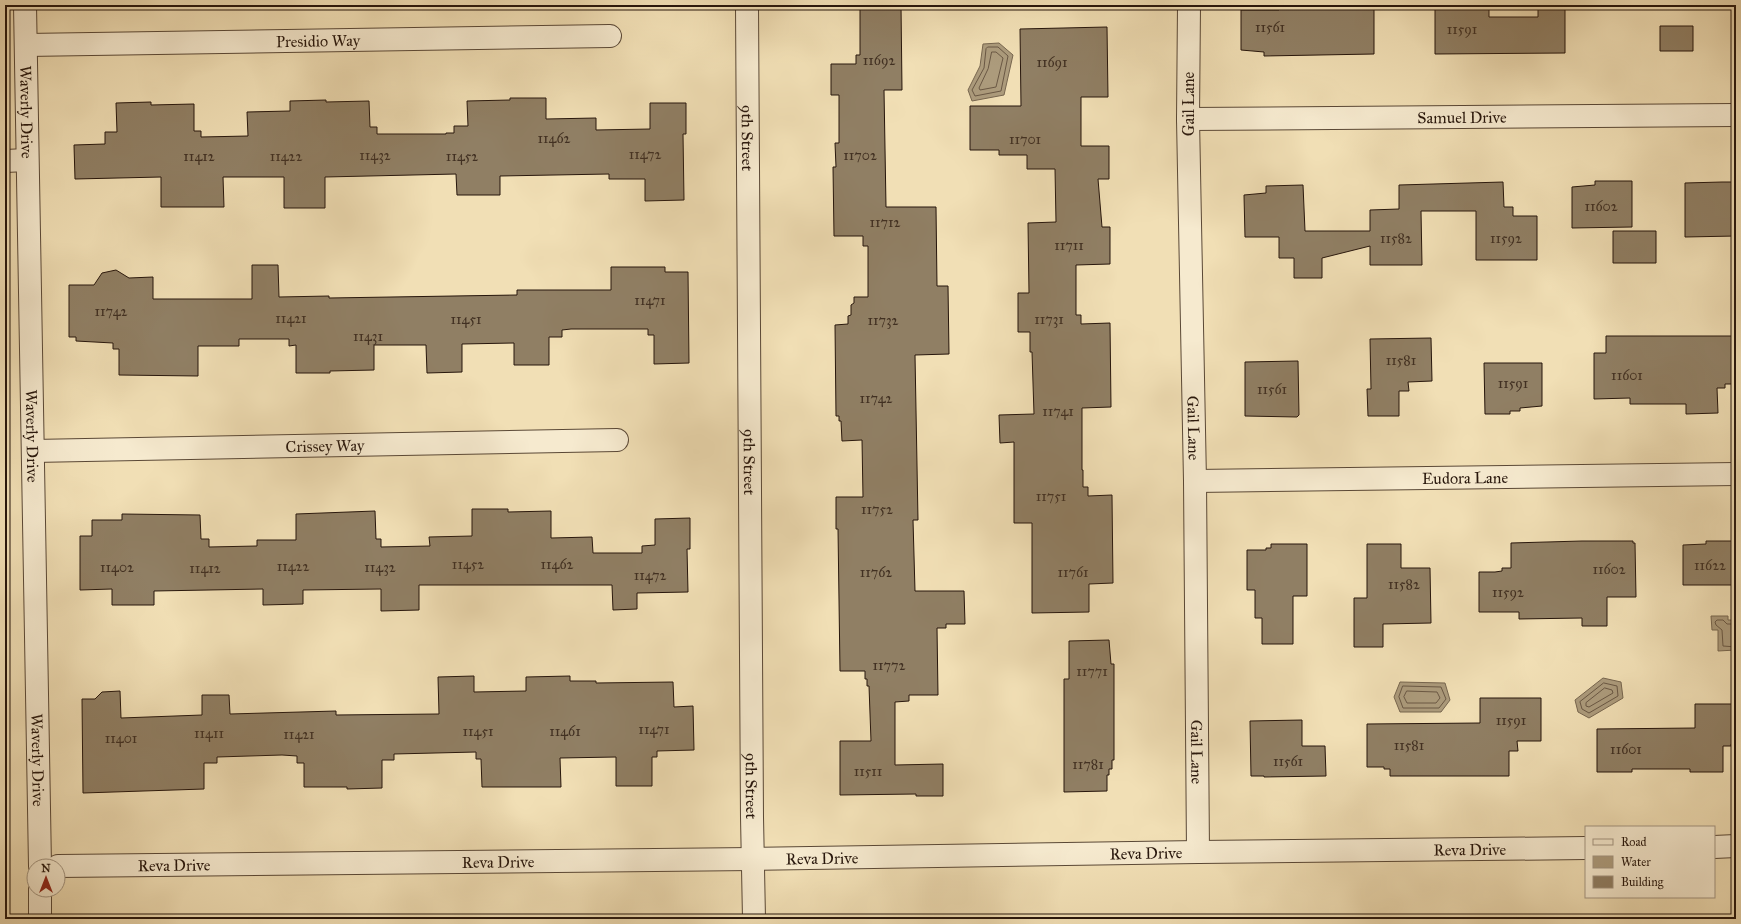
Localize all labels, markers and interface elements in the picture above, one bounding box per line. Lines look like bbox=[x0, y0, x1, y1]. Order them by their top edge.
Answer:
house number: 11561 bbox=[1255, 19, 1286, 36]
house number: 11591 bbox=[1447, 21, 1478, 38]
street label: Presidio Way bbox=[276, 30, 361, 51]
house number: 11692 bbox=[863, 52, 895, 69]
house number: 11691 bbox=[1036, 54, 1068, 71]
street label: Waverly Drive bbox=[17, 65, 37, 159]
street label: Gail Lane bbox=[1179, 71, 1198, 136]
street label: 9th Street bbox=[738, 105, 758, 172]
street label: Samuel Drive bbox=[1417, 107, 1507, 127]
house number: 11462 bbox=[538, 130, 571, 147]
house number: 11701 bbox=[1009, 131, 1042, 148]
house number: 11472 bbox=[629, 146, 661, 163]
house number: 11432 bbox=[359, 147, 391, 164]
house number: 11702 bbox=[843, 147, 877, 164]
house number: 11412 bbox=[183, 148, 215, 165]
house number: 11422 bbox=[270, 148, 302, 165]
house number: 11452 bbox=[446, 148, 478, 165]
house number: 11602 bbox=[1584, 198, 1618, 215]
house number: 11712 bbox=[870, 214, 901, 231]
house number: 11582 bbox=[1380, 230, 1412, 247]
house number: 11592 bbox=[1490, 230, 1522, 247]
house number: 11711 bbox=[1054, 237, 1084, 254]
house number: 11471 bbox=[634, 292, 666, 309]
house number: 11742 bbox=[95, 303, 128, 320]
house number: 11421 bbox=[275, 310, 307, 327]
house number: 11451 bbox=[451, 311, 482, 328]
house number: 11731 bbox=[1034, 311, 1064, 328]
house number: 11732 bbox=[867, 312, 899, 329]
house number: 11431 bbox=[353, 328, 383, 345]
house number: 11581 bbox=[1386, 352, 1417, 369]
house number: 11601 bbox=[1611, 367, 1643, 384]
house number: 11591 bbox=[1498, 375, 1529, 392]
house number: 11561 bbox=[1257, 381, 1288, 398]
street label: Waverly Drive bbox=[22, 389, 43, 483]
house number: 11742 bbox=[860, 390, 893, 407]
street label: Gail Lane bbox=[1184, 395, 1204, 461]
house number: 11741 bbox=[1042, 403, 1074, 420]
street label: 9th Street bbox=[740, 429, 760, 496]
street label: Crissey Way bbox=[285, 435, 365, 456]
street label: Eudora Lane bbox=[1422, 467, 1509, 488]
house number: 11751 bbox=[1036, 488, 1067, 505]
house number: 11752 bbox=[861, 501, 893, 518]
house number: 11452 bbox=[452, 556, 484, 573]
house number: 11462 bbox=[541, 556, 574, 573]
house number: 11622 bbox=[1694, 557, 1726, 574]
house number: 11422 bbox=[277, 558, 309, 575]
house number: 11402 bbox=[100, 559, 134, 576]
house number: 11432 bbox=[364, 559, 396, 576]
house number: 11412 bbox=[189, 560, 221, 577]
house number: 11602 bbox=[1592, 561, 1626, 578]
house number: 11762 bbox=[860, 564, 892, 581]
house number: 11761 bbox=[1057, 564, 1089, 581]
house number: 11472 bbox=[634, 567, 666, 584]
house number: 11582 bbox=[1388, 576, 1420, 593]
house number: 11592 bbox=[1492, 584, 1524, 601]
house number: 11772 bbox=[873, 657, 906, 674]
house number: 11771 bbox=[1076, 663, 1108, 680]
house number: 11591 bbox=[1496, 712, 1527, 729]
street label: Waverly Drive bbox=[28, 713, 48, 807]
street label: Gail Lane bbox=[1187, 720, 1207, 785]
house number: 11471 bbox=[638, 721, 670, 738]
house number: 11451 bbox=[463, 723, 494, 740]
house number: 11461 bbox=[549, 723, 581, 740]
house number: 11411 bbox=[194, 725, 224, 742]
house number: 11421 bbox=[283, 726, 315, 743]
house number: 11401 bbox=[105, 730, 138, 747]
house number: 11581 bbox=[1394, 737, 1425, 754]
house number: 11601 bbox=[1610, 741, 1642, 758]
street label: 9th Street bbox=[742, 753, 762, 820]
house number: 11561 bbox=[1273, 753, 1304, 770]
house number: 11781 bbox=[1072, 756, 1104, 773]
house number: 11511 bbox=[854, 763, 883, 780]
legend bbox=[1585, 826, 1715, 898]
text: Road bbox=[1621, 835, 1647, 849]
street label: Reva Drive bbox=[1433, 839, 1507, 859]
street label: Reva Drive bbox=[1109, 843, 1183, 863]
street label: Reva Drive bbox=[785, 848, 859, 868]
street label: Reva Drive bbox=[462, 852, 535, 871]
street label: Reva Drive bbox=[138, 855, 211, 875]
text: Water bbox=[1621, 855, 1651, 869]
north arrow bbox=[26, 858, 66, 898]
text: N bbox=[41, 862, 51, 875]
text: Building bbox=[1621, 875, 1664, 890]

